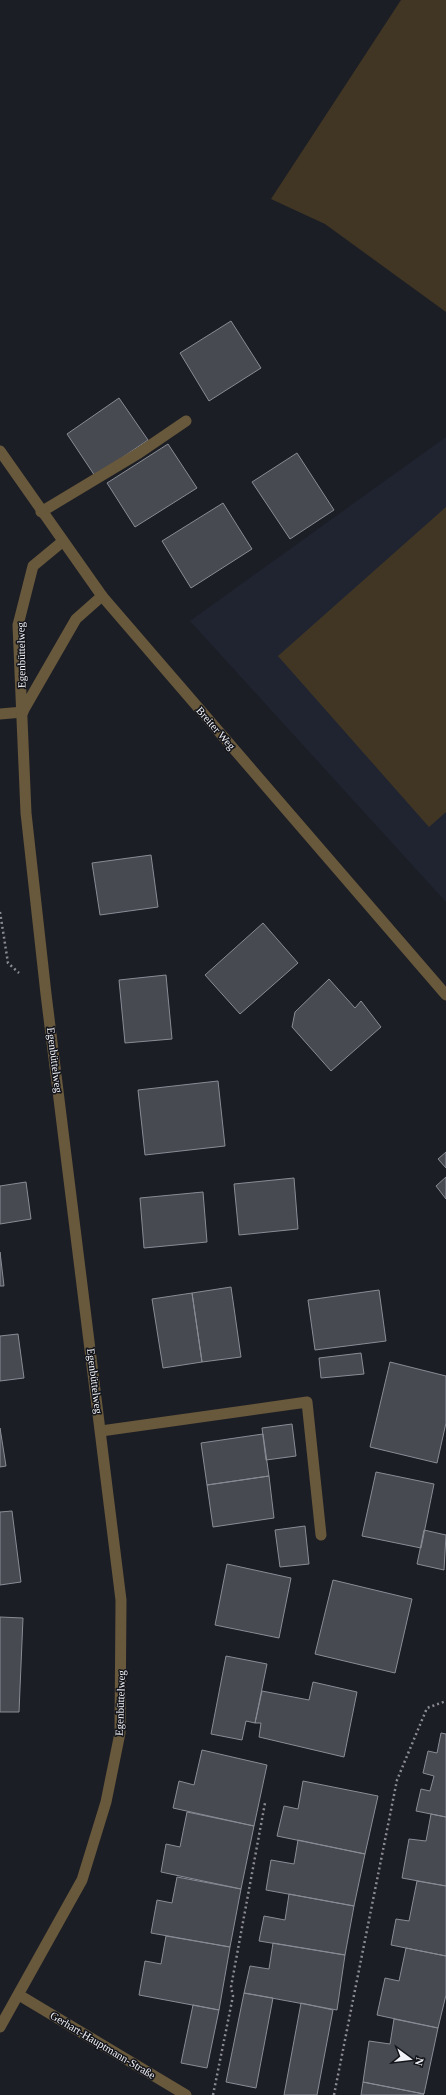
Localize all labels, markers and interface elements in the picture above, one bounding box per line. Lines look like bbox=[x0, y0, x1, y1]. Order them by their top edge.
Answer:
street label: Egenbüttelweg bbox=[14, 621, 28, 688]
street label: Breiter Weg bbox=[194, 704, 238, 752]
street label: Egenbüttelweg bbox=[45, 1027, 65, 1094]
street label: Egenbüttelweg bbox=[85, 1348, 105, 1415]
street label: Egenbüttelweg bbox=[113, 1669, 127, 1736]
street label: Gerhart-Hauptmann-Straße bbox=[48, 2009, 158, 2081]
north arrow bbox=[390, 2039, 430, 2079]
text: N bbox=[413, 2056, 426, 2067]

